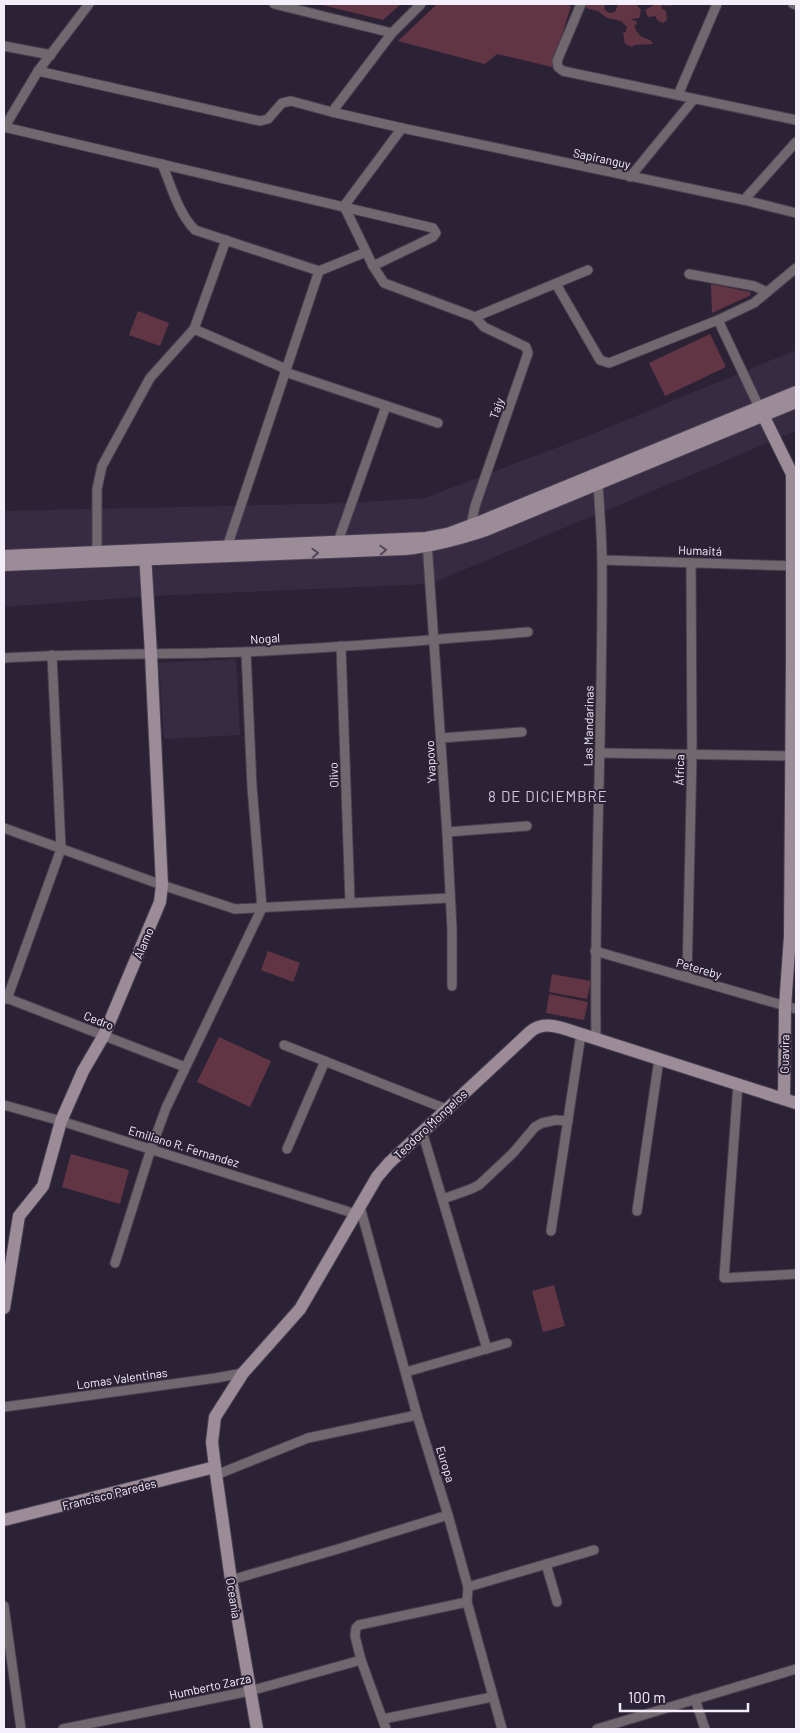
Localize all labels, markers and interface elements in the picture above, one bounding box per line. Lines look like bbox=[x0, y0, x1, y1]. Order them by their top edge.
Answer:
street label: Sapiranguy bbox=[572, 145, 632, 171]
street label: Tajy bbox=[486, 395, 506, 420]
street label: Humaitá bbox=[678, 542, 722, 558]
one-way arrow bbox=[379, 545, 387, 556]
one-way arrow bbox=[312, 548, 319, 558]
street label: Nogal bbox=[250, 630, 280, 646]
street label: Las Mandarinas bbox=[580, 685, 596, 766]
street label: Yvapovo bbox=[422, 740, 438, 784]
street label: África bbox=[672, 754, 686, 786]
street label: Olivo bbox=[326, 762, 340, 788]
district label: 8 DE DICIEMBRE bbox=[488, 787, 608, 805]
street label: Álamo bbox=[130, 925, 156, 961]
street label: Petereby bbox=[675, 955, 724, 981]
street label: Cedro bbox=[82, 1008, 116, 1032]
street label: Guavira bbox=[777, 1034, 791, 1074]
street label: Teodoro Mongelos bbox=[391, 1086, 470, 1161]
street label: Emiliano R. Fernandez bbox=[127, 1122, 241, 1170]
street label: Lomas Valentinas bbox=[76, 1365, 169, 1391]
street label: Europa bbox=[434, 1444, 458, 1484]
street label: Francisco Paredes bbox=[61, 1476, 158, 1512]
street label: Oceanía bbox=[224, 1577, 244, 1619]
street label: Humberto Zarza bbox=[168, 1670, 252, 1702]
scale bar bbox=[620, 1680, 748, 1712]
text: 100 m bbox=[628, 1688, 666, 1706]

